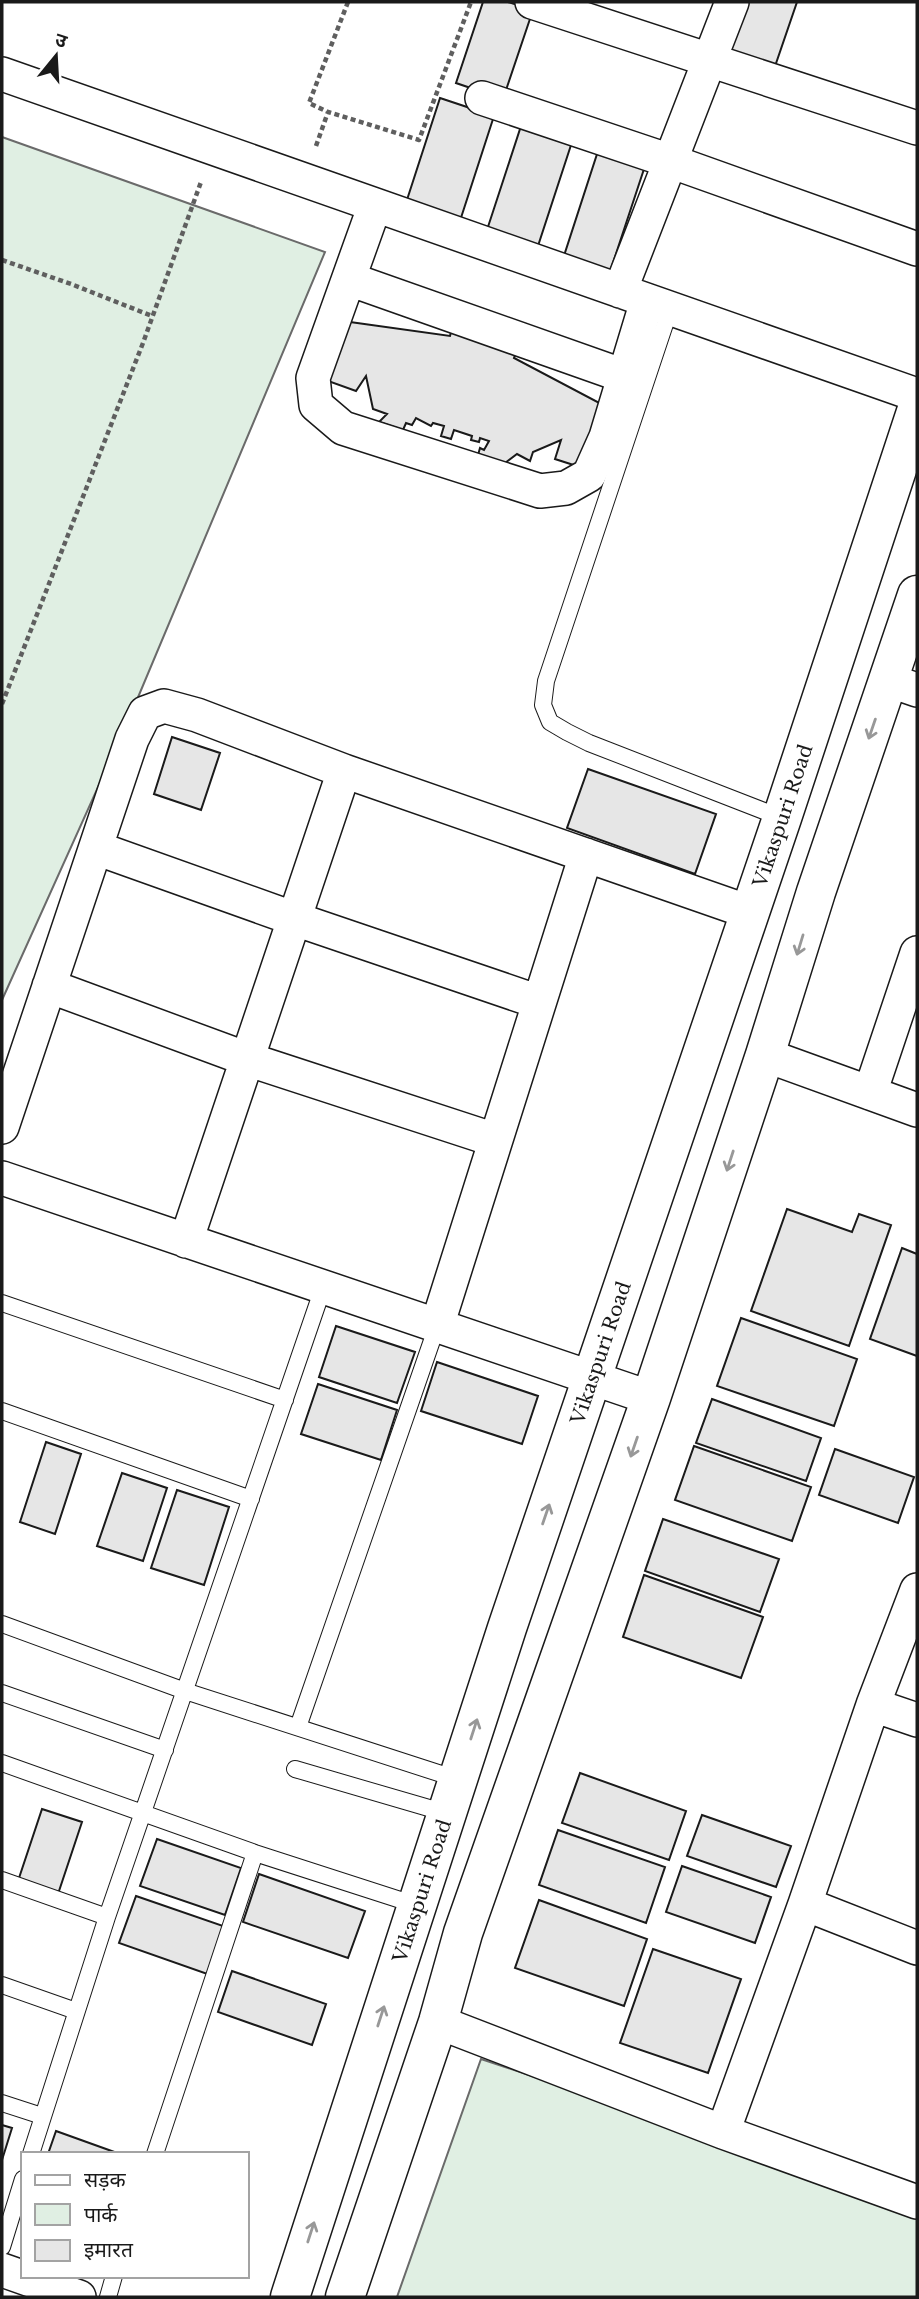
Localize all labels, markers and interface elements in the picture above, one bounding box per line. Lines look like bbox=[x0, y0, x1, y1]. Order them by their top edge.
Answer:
north arrow bbox=[21, 21, 91, 91]
text: उ bbox=[52, 28, 71, 53]
one-way arrow bbox=[865, 718, 877, 740]
street label: Vikaspuri Road bbox=[748, 741, 817, 891]
one-way arrow bbox=[792, 934, 805, 956]
one-way arrow bbox=[723, 1150, 735, 1172]
street label: Vikaspuri Road bbox=[565, 1278, 635, 1428]
one-way arrow bbox=[627, 1435, 639, 1457]
one-way arrow bbox=[541, 1503, 553, 1525]
one-way arrow bbox=[468, 1719, 481, 1741]
street label: Vikaspuri Road bbox=[387, 1816, 456, 1966]
one-way arrow bbox=[376, 2005, 388, 2027]
legend bbox=[21, 2152, 248, 2278]
text: सड़क bbox=[84, 2167, 126, 2193]
text: पार्क bbox=[84, 2202, 118, 2228]
one-way arrow bbox=[306, 2222, 318, 2244]
text: इमारत bbox=[84, 2237, 134, 2263]

